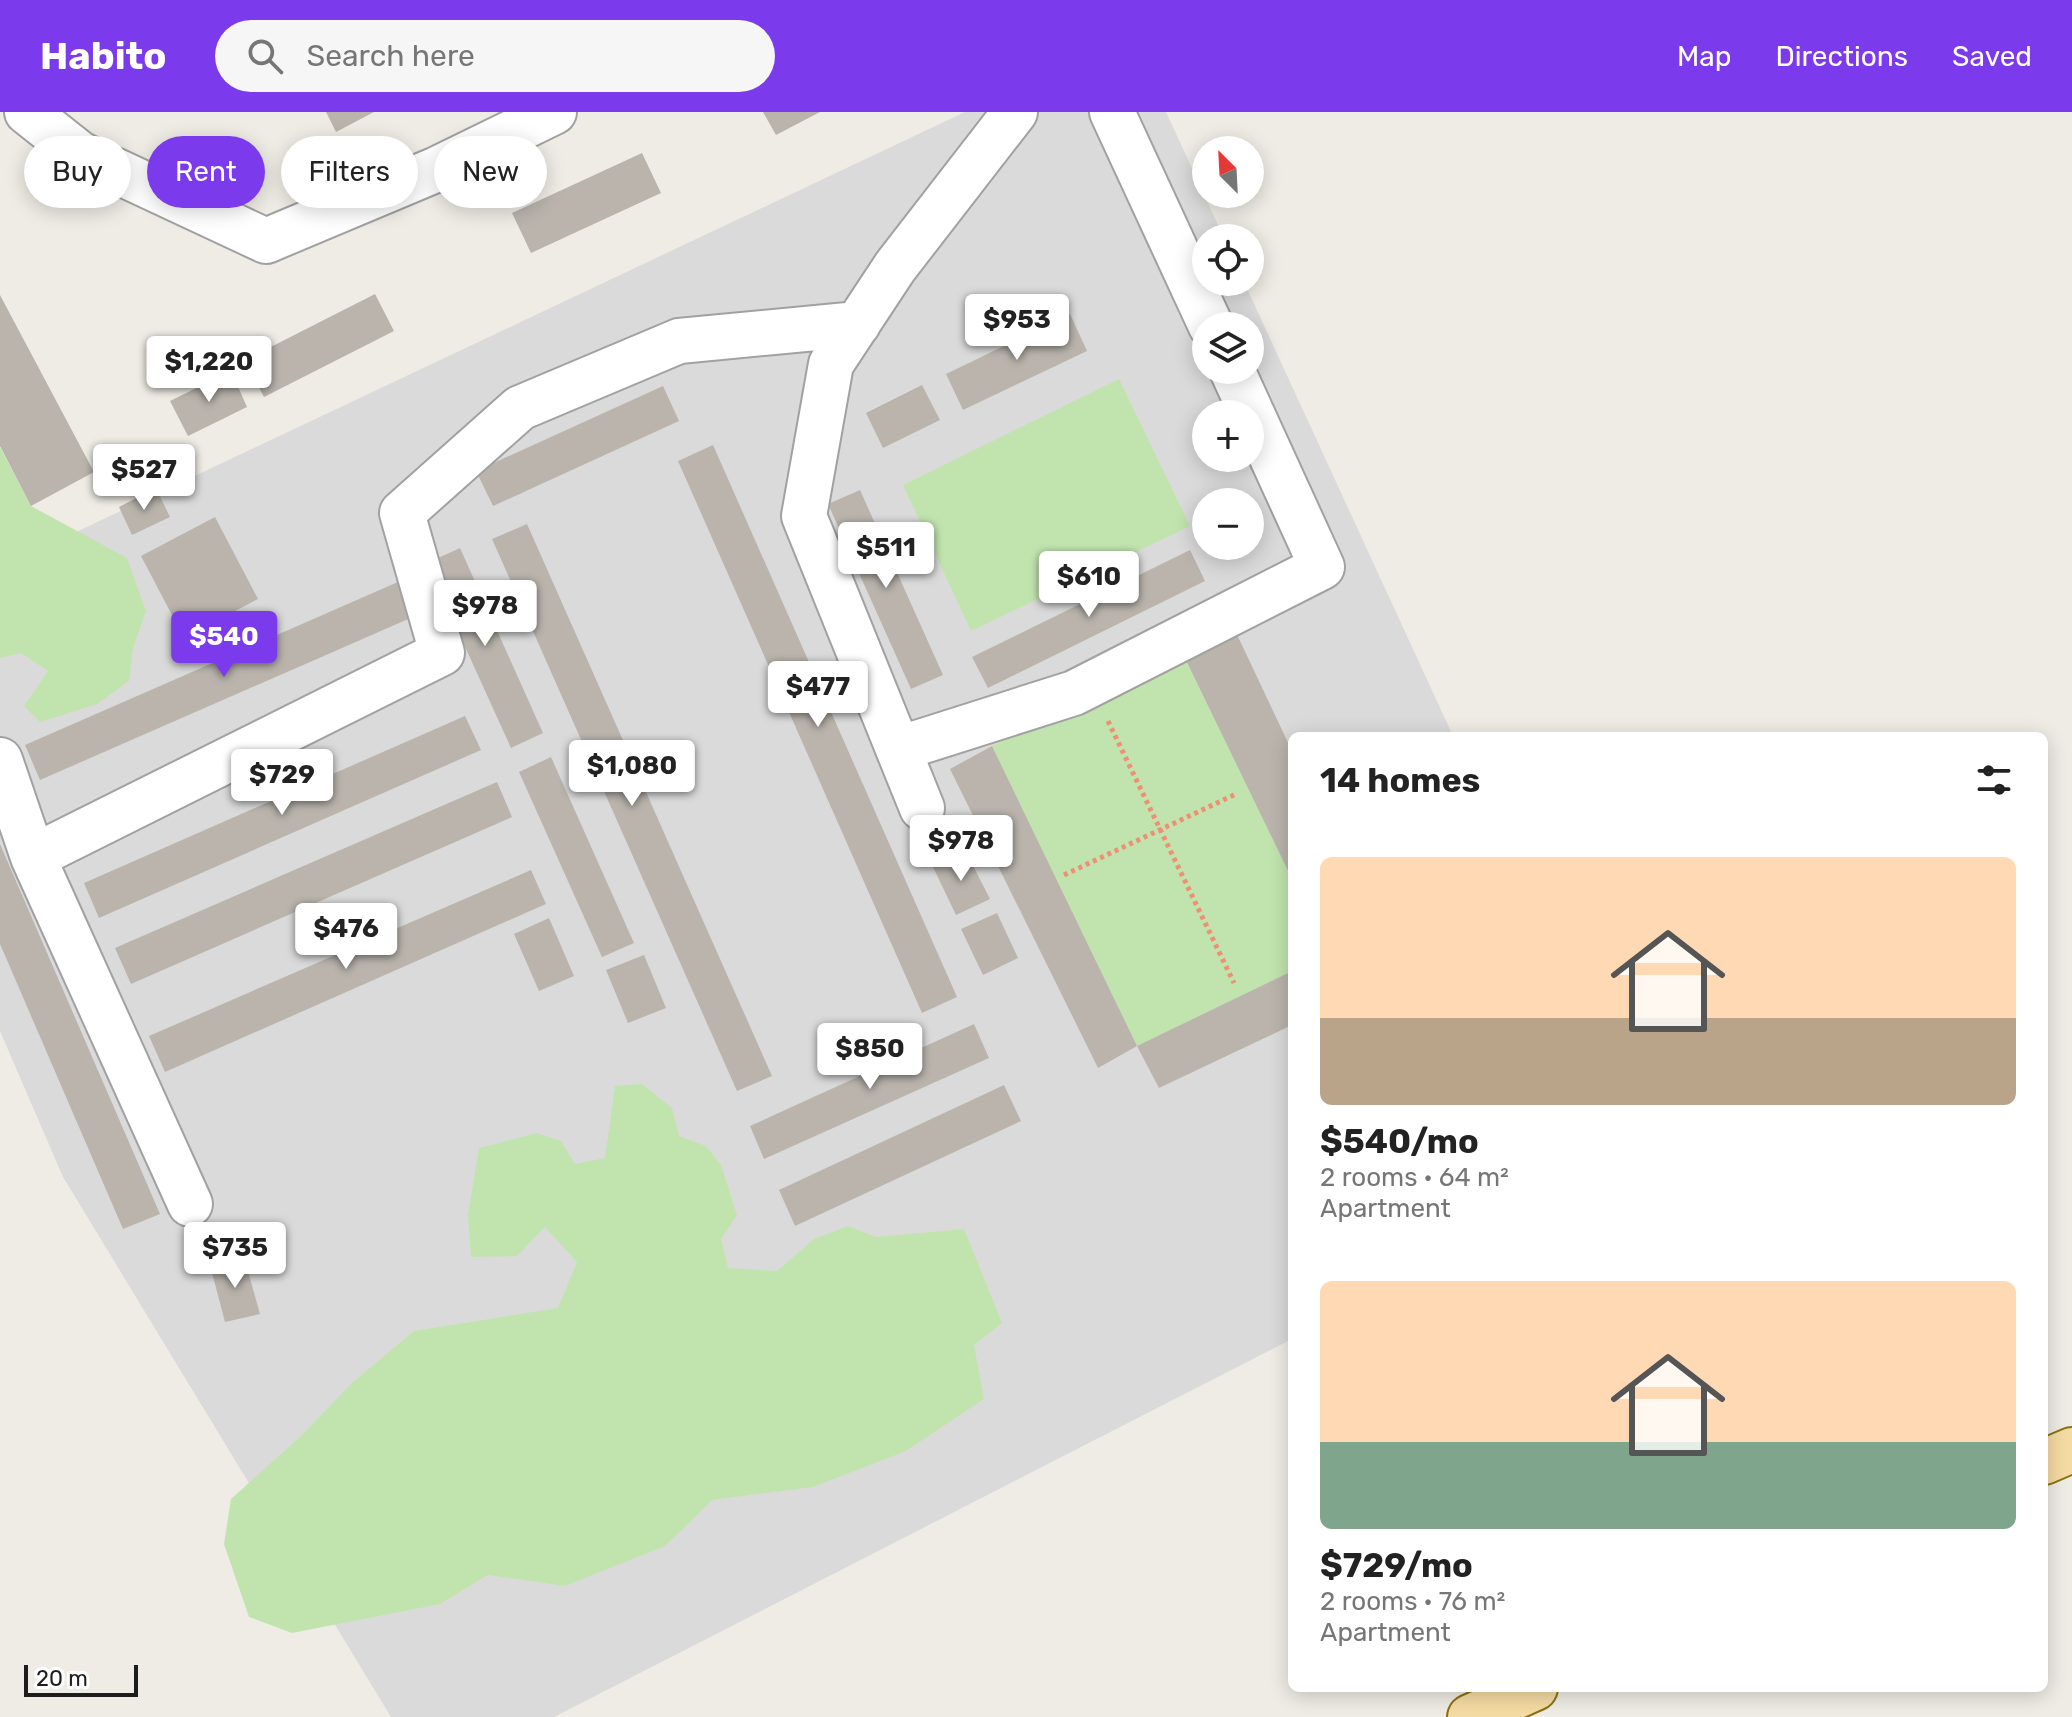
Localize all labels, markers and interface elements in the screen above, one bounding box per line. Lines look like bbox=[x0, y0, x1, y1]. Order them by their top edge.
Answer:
search box bbox=[215, 20, 775, 92]
text: Habito bbox=[40, 33, 167, 79]
icon: search bbox=[243, 34, 287, 78]
text: Search here bbox=[307, 38, 475, 74]
text: Map bbox=[1677, 40, 1731, 73]
text: Directions bbox=[1775, 40, 1908, 73]
text: Saved bbox=[1952, 40, 2032, 73]
chip: Buy bbox=[24, 136, 131, 208]
chip: Rent bbox=[147, 136, 265, 208]
chip: Filters bbox=[281, 136, 418, 208]
chip: New bbox=[434, 136, 547, 208]
north arrow bbox=[1192, 136, 1264, 208]
map controls bbox=[1192, 136, 1264, 560]
button: locate bbox=[1192, 224, 1264, 296]
pin: $953 bbox=[970, 294, 1064, 362]
text: $953 bbox=[983, 304, 1051, 335]
button: layers bbox=[1192, 312, 1264, 384]
pin: $1,220 bbox=[144, 336, 274, 404]
text: $1,220 bbox=[165, 346, 254, 377]
button: + bbox=[1192, 400, 1264, 472]
pin: $527 bbox=[97, 444, 191, 512]
text: $527 bbox=[111, 454, 177, 485]
button: − bbox=[1192, 488, 1264, 560]
pin: $511 bbox=[839, 522, 933, 590]
text: $511 bbox=[856, 532, 916, 563]
pin: $610 bbox=[1042, 551, 1136, 619]
text: $610 bbox=[1057, 561, 1121, 592]
pin: $978 bbox=[438, 580, 532, 648]
text: $978 bbox=[452, 590, 518, 621]
pin: $540 bbox=[177, 611, 271, 679]
text: $540 bbox=[189, 621, 259, 652]
pin: $477 bbox=[771, 661, 865, 729]
text: $477 bbox=[786, 671, 850, 702]
pin: $1,080 bbox=[567, 740, 697, 808]
pin: $729 bbox=[235, 749, 329, 817]
text: $1,080 bbox=[587, 750, 677, 781]
icon: filters bbox=[1972, 758, 2016, 802]
text: $729 bbox=[249, 759, 315, 790]
text: 14 homes bbox=[1320, 760, 1480, 801]
pin: $978 bbox=[914, 815, 1008, 883]
text: $978 bbox=[928, 825, 994, 856]
pin: $476 bbox=[299, 903, 393, 971]
icon: home bbox=[1596, 909, 1740, 1053]
text: $476 bbox=[313, 913, 379, 944]
pin: $850 bbox=[823, 1023, 917, 1091]
text: $850 bbox=[835, 1033, 905, 1064]
text: $540/mo bbox=[1320, 1121, 1479, 1162]
text: 2 rooms · 64 m² bbox=[1320, 1162, 1509, 1193]
text: Apartment bbox=[1320, 1193, 1451, 1224]
pin: $735 bbox=[188, 1222, 282, 1290]
text: $735 bbox=[202, 1232, 268, 1263]
icon: home bbox=[1596, 1333, 1740, 1477]
text: $729/mo bbox=[1320, 1545, 1473, 1586]
text: 2 rooms · 76 m² bbox=[1320, 1586, 1505, 1617]
text: Apartment bbox=[1320, 1617, 1451, 1648]
scale bar bbox=[24, 1661, 138, 1697]
text: 20 m bbox=[36, 1665, 88, 1692]

